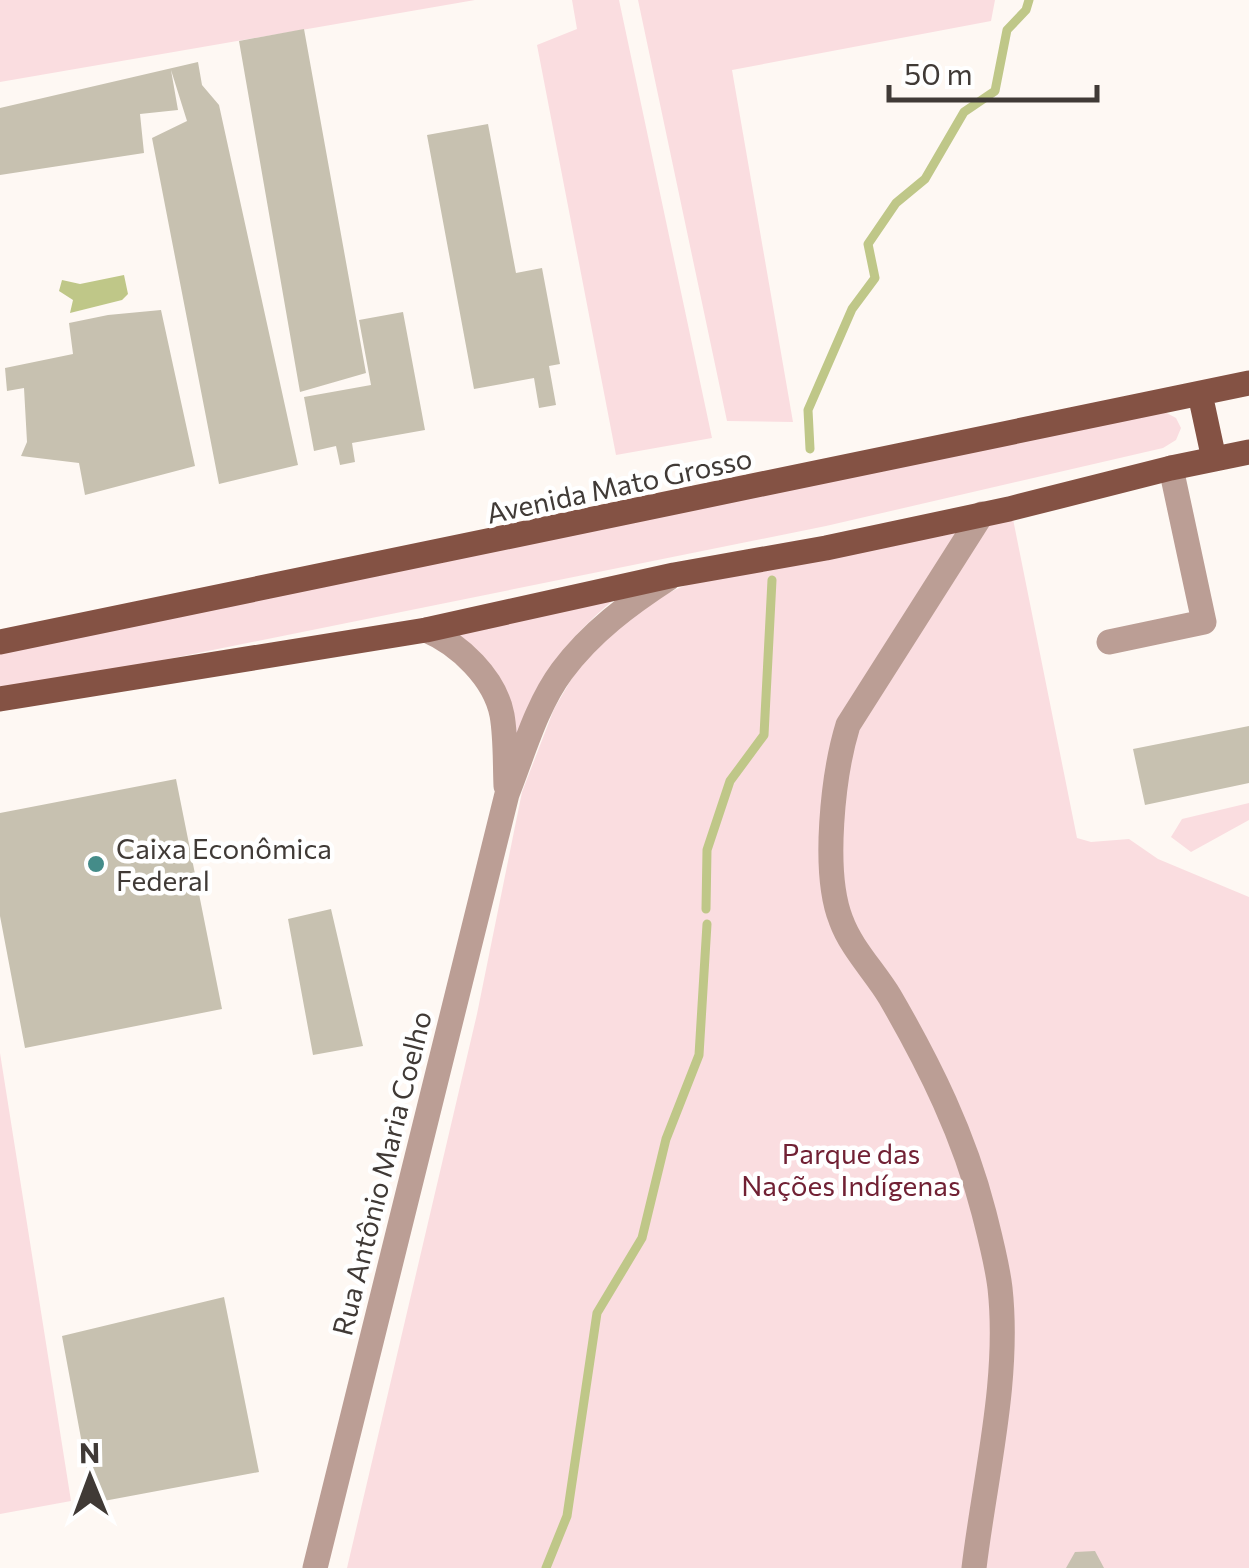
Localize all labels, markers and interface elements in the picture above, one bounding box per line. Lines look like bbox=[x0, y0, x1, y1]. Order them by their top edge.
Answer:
scale bar bbox=[889, 40, 1096, 102]
text: 50 m bbox=[904, 54, 973, 91]
street label: Avenida Mato Grosso bbox=[483, 440, 755, 530]
place label: Caixa Econômica Federal bbox=[116, 831, 332, 897]
marker: Caixa Econômica Federal bbox=[85, 853, 107, 875]
street label: Rua Antônio Maria Coelho bbox=[324, 1007, 438, 1339]
park label: Parque das Nações Indígenas bbox=[741, 1136, 961, 1202]
north arrow bbox=[40, 1428, 140, 1528]
text: N bbox=[79, 1435, 100, 1469]

